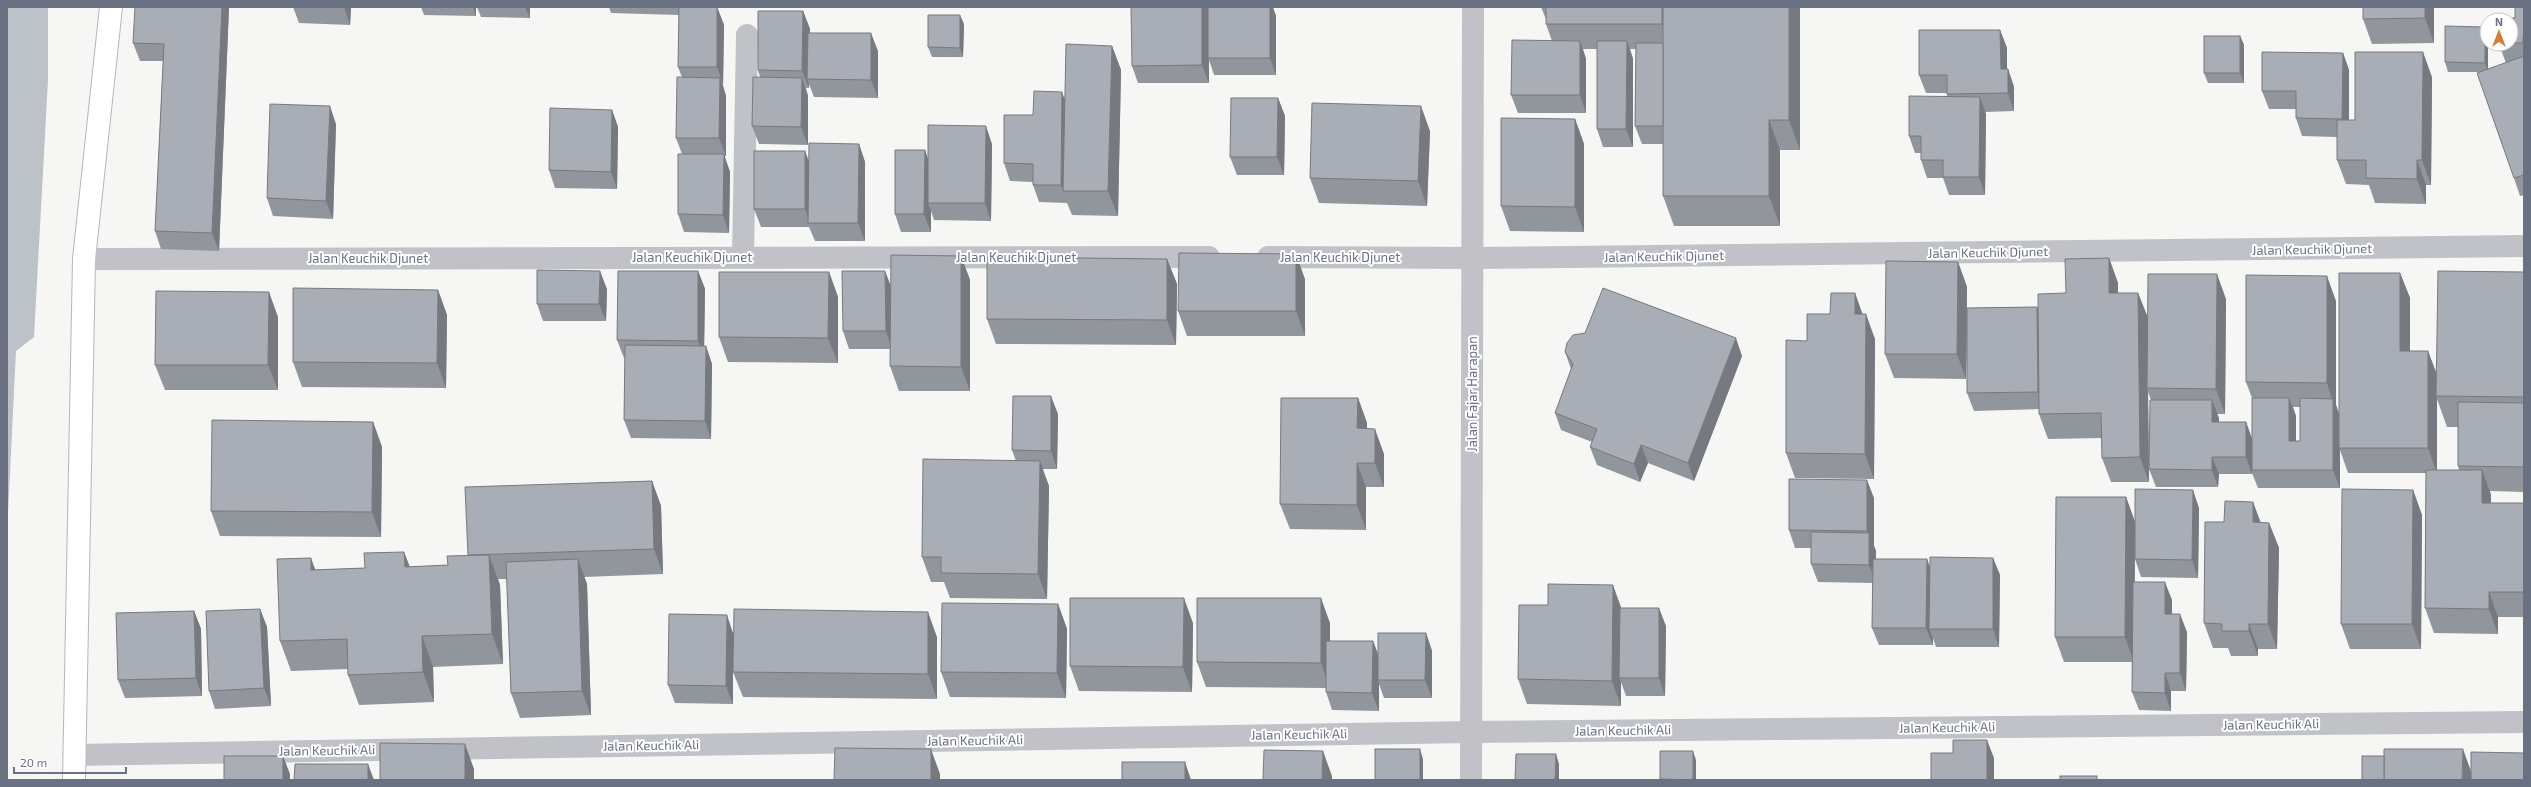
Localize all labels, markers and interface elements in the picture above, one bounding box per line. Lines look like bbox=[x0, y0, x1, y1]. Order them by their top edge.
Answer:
north arrow bbox=[2479, 12, 2519, 52]
text: N bbox=[2495, 15, 2503, 28]
street label: Jalan Keuchik Djunet bbox=[2252, 240, 2372, 258]
street label: Jalan Keuchik Djunet bbox=[1928, 243, 2048, 261]
street label: Jalan Keuchik Djunet bbox=[1604, 247, 1724, 265]
street label: Jalan Keuchik Djunet bbox=[632, 249, 752, 265]
street label: Jalan Keuchik Djunet bbox=[956, 249, 1076, 265]
street label: Jalan Keuchik Djunet bbox=[1280, 249, 1400, 265]
street label: Jalan Keuchik Djunet bbox=[308, 250, 428, 266]
street label: Jalan Fajar Harapan bbox=[1464, 336, 1480, 452]
street label: Jalan Keuchik Ali bbox=[2223, 715, 2319, 733]
street label: Jalan Keuchik Ali bbox=[1899, 718, 1995, 736]
street label: Jalan Keuchik Ali bbox=[1575, 721, 1671, 739]
street label: Jalan Keuchik Ali bbox=[1251, 725, 1347, 743]
street label: Jalan Keuchik Ali bbox=[927, 731, 1023, 749]
street label: Jalan Keuchik Ali bbox=[603, 736, 699, 754]
street label: Jalan Keuchik Ali bbox=[279, 741, 375, 759]
scale bar bbox=[14, 749, 126, 775]
text: 20 m bbox=[20, 755, 47, 769]

